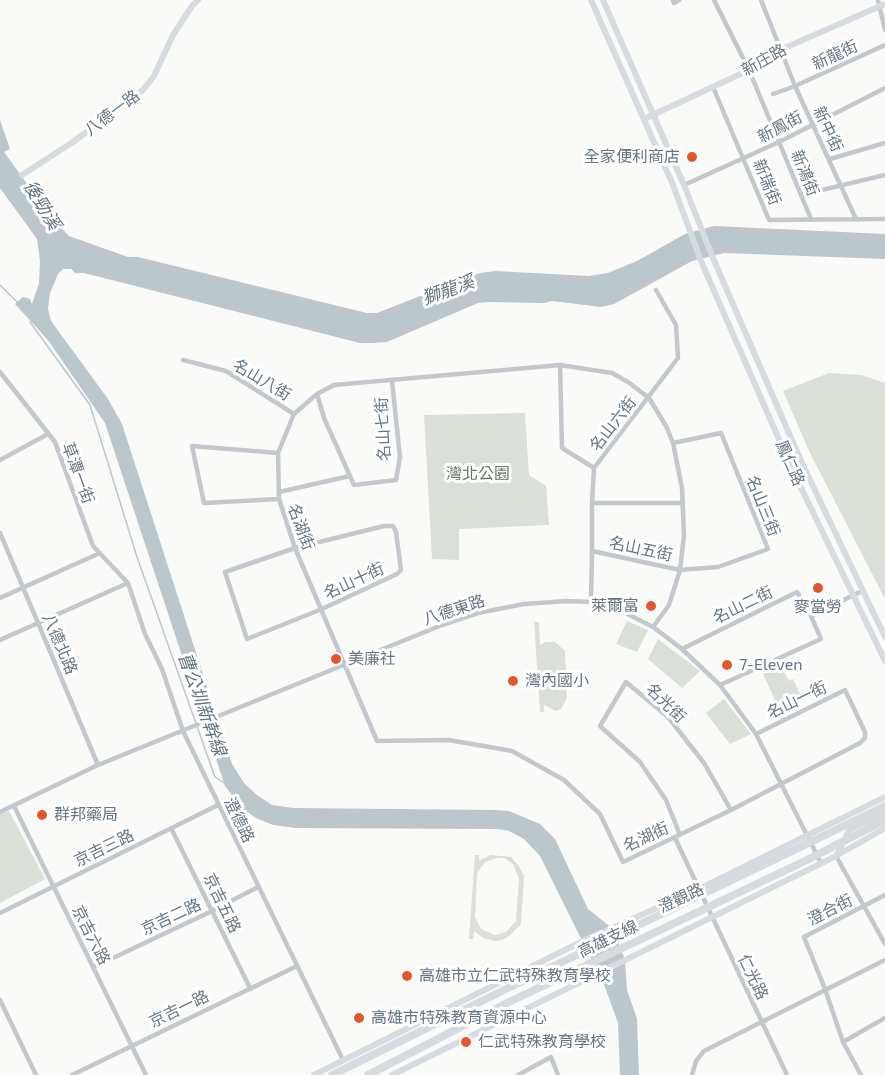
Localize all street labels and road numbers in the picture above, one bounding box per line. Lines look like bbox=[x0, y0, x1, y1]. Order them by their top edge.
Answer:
street label: 新龍街 bbox=[809, 36, 861, 74]
street label: 新庄路 bbox=[738, 40, 790, 80]
street label: 八德一路 bbox=[81, 86, 143, 140]
street label: 新中街 bbox=[809, 103, 847, 155]
street label: 新鳳街 bbox=[754, 107, 806, 147]
street label: 新鴻街 bbox=[787, 147, 823, 199]
street label: 新瑞街 bbox=[749, 156, 785, 208]
street label: 名山八街 bbox=[230, 355, 294, 405]
street label: 名山六街 bbox=[586, 393, 640, 455]
street label: 名山七街 bbox=[372, 397, 394, 461]
street label: 鳳仁路 bbox=[771, 437, 809, 489]
street label: 草潭一街 bbox=[58, 440, 98, 506]
street label: 名山三街 bbox=[742, 473, 784, 539]
street label: 名湖街 bbox=[284, 501, 318, 553]
street label: 名山五街 bbox=[608, 533, 674, 565]
street label: 名山十街 bbox=[321, 559, 387, 603]
street label: 名山二街 bbox=[710, 582, 776, 628]
street label: 八德東路 bbox=[421, 591, 487, 629]
street label: 八德北路 bbox=[39, 611, 81, 677]
street label: 名山一街 bbox=[764, 677, 830, 723]
street label: 名光街 bbox=[642, 679, 690, 727]
street label: 澄德路 bbox=[220, 794, 258, 846]
street label: 名湖街 bbox=[620, 818, 672, 856]
street label: 京吉三路 bbox=[71, 825, 137, 871]
street label: 京吉五路 bbox=[199, 870, 245, 936]
street label: 澄觀路 bbox=[655, 879, 707, 917]
street label: 澄合街 bbox=[804, 891, 856, 929]
street label: 京吉二路 bbox=[138, 895, 204, 939]
street label: 京吉六路 bbox=[68, 902, 114, 968]
street label: 高雄支線 bbox=[575, 916, 641, 962]
street label: 仁光路 bbox=[734, 951, 772, 1003]
street label: 京吉一路 bbox=[146, 986, 212, 1032]

